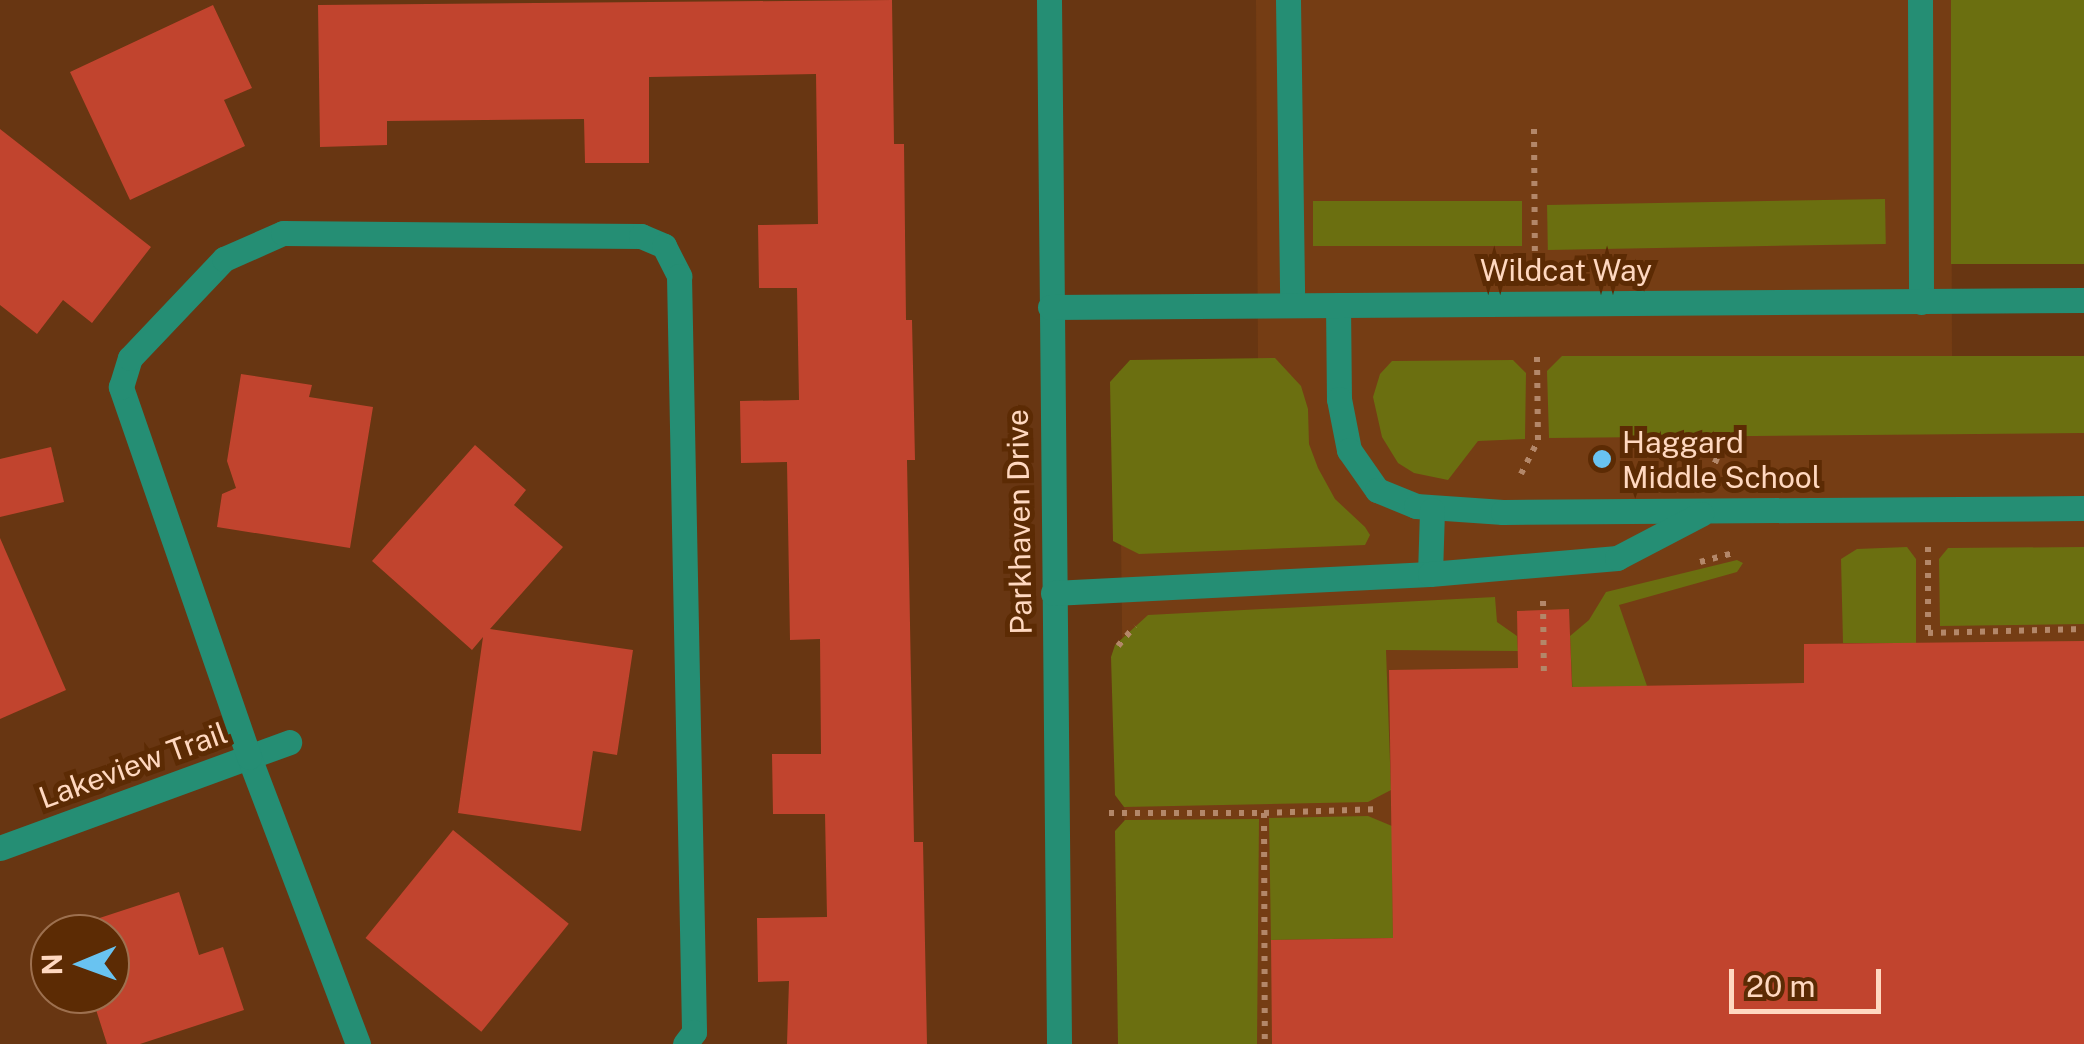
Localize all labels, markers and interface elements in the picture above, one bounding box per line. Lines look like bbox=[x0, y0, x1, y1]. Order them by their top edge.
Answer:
street label: Wildcat Way bbox=[1480, 252, 1652, 288]
street label: Parkhaven Drive bbox=[999, 409, 1039, 635]
place label: Haggard Middle School bbox=[1622, 424, 1821, 494]
marker: Haggard Middle School bbox=[1591, 448, 1613, 470]
street label: Lakeview Trail bbox=[34, 714, 232, 816]
north arrow bbox=[30, 914, 130, 1014]
scale bar bbox=[1734, 949, 1886, 1011]
text: N bbox=[35, 953, 68, 976]
text: 20 m bbox=[1746, 968, 1815, 1004]

